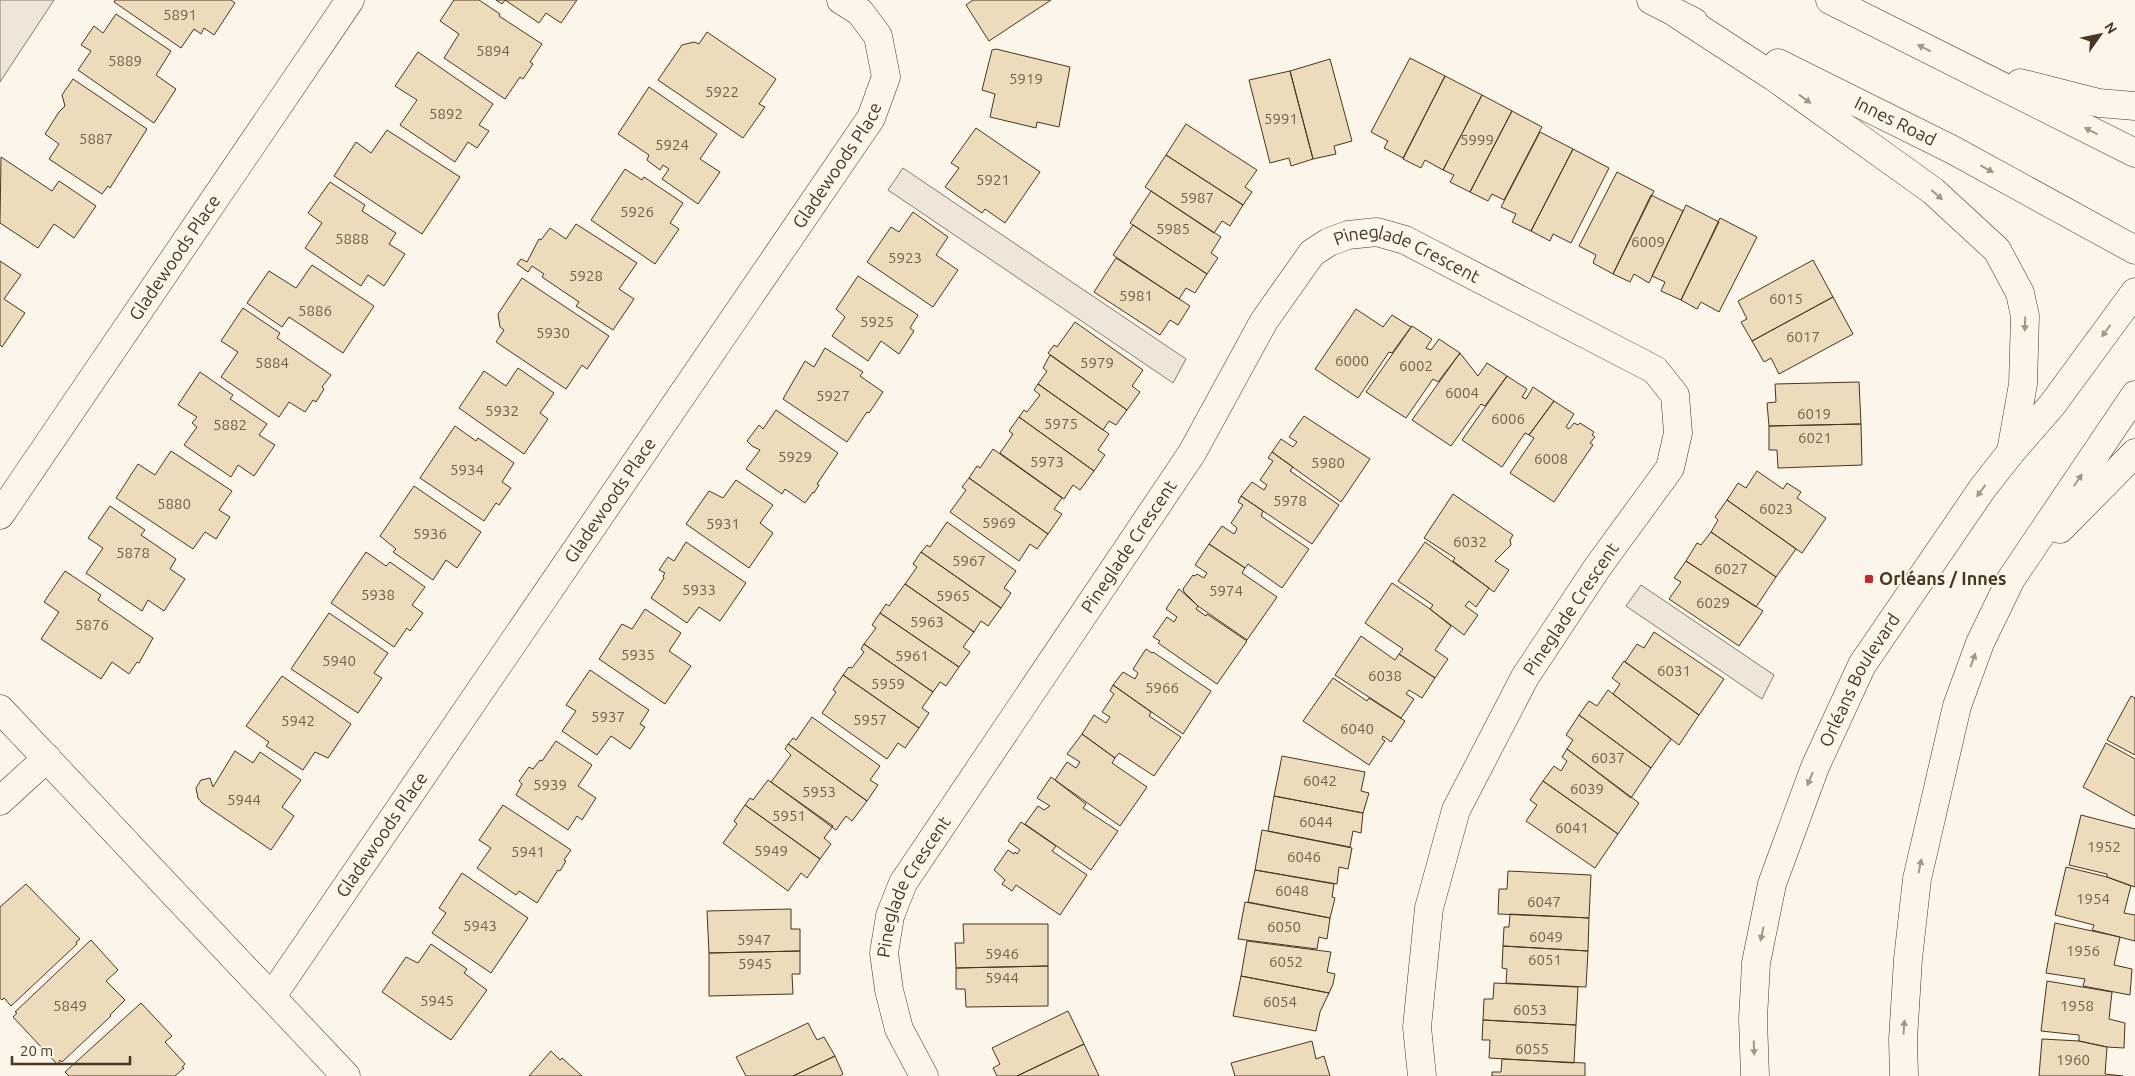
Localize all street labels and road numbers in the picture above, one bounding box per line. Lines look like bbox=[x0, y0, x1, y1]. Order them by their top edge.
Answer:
street label: Innes Road bbox=[1852, 92, 1940, 149]
street label: Gladewoods Place bbox=[788, 100, 885, 232]
street label: Gladewoods Place bbox=[124, 191, 224, 324]
street label: Pineglade Crescent bbox=[1330, 221, 1483, 286]
street label: Gladewoods Place bbox=[560, 433, 659, 566]
street label: Pineglade Crescent bbox=[1077, 476, 1180, 616]
street label: Pineglade Crescent bbox=[1518, 538, 1622, 678]
street label: Orléans Boulevard bbox=[1815, 609, 1903, 750]
street label: Gladewoods Place bbox=[331, 768, 431, 901]
street label: Pineglade Crescent bbox=[872, 812, 954, 959]

